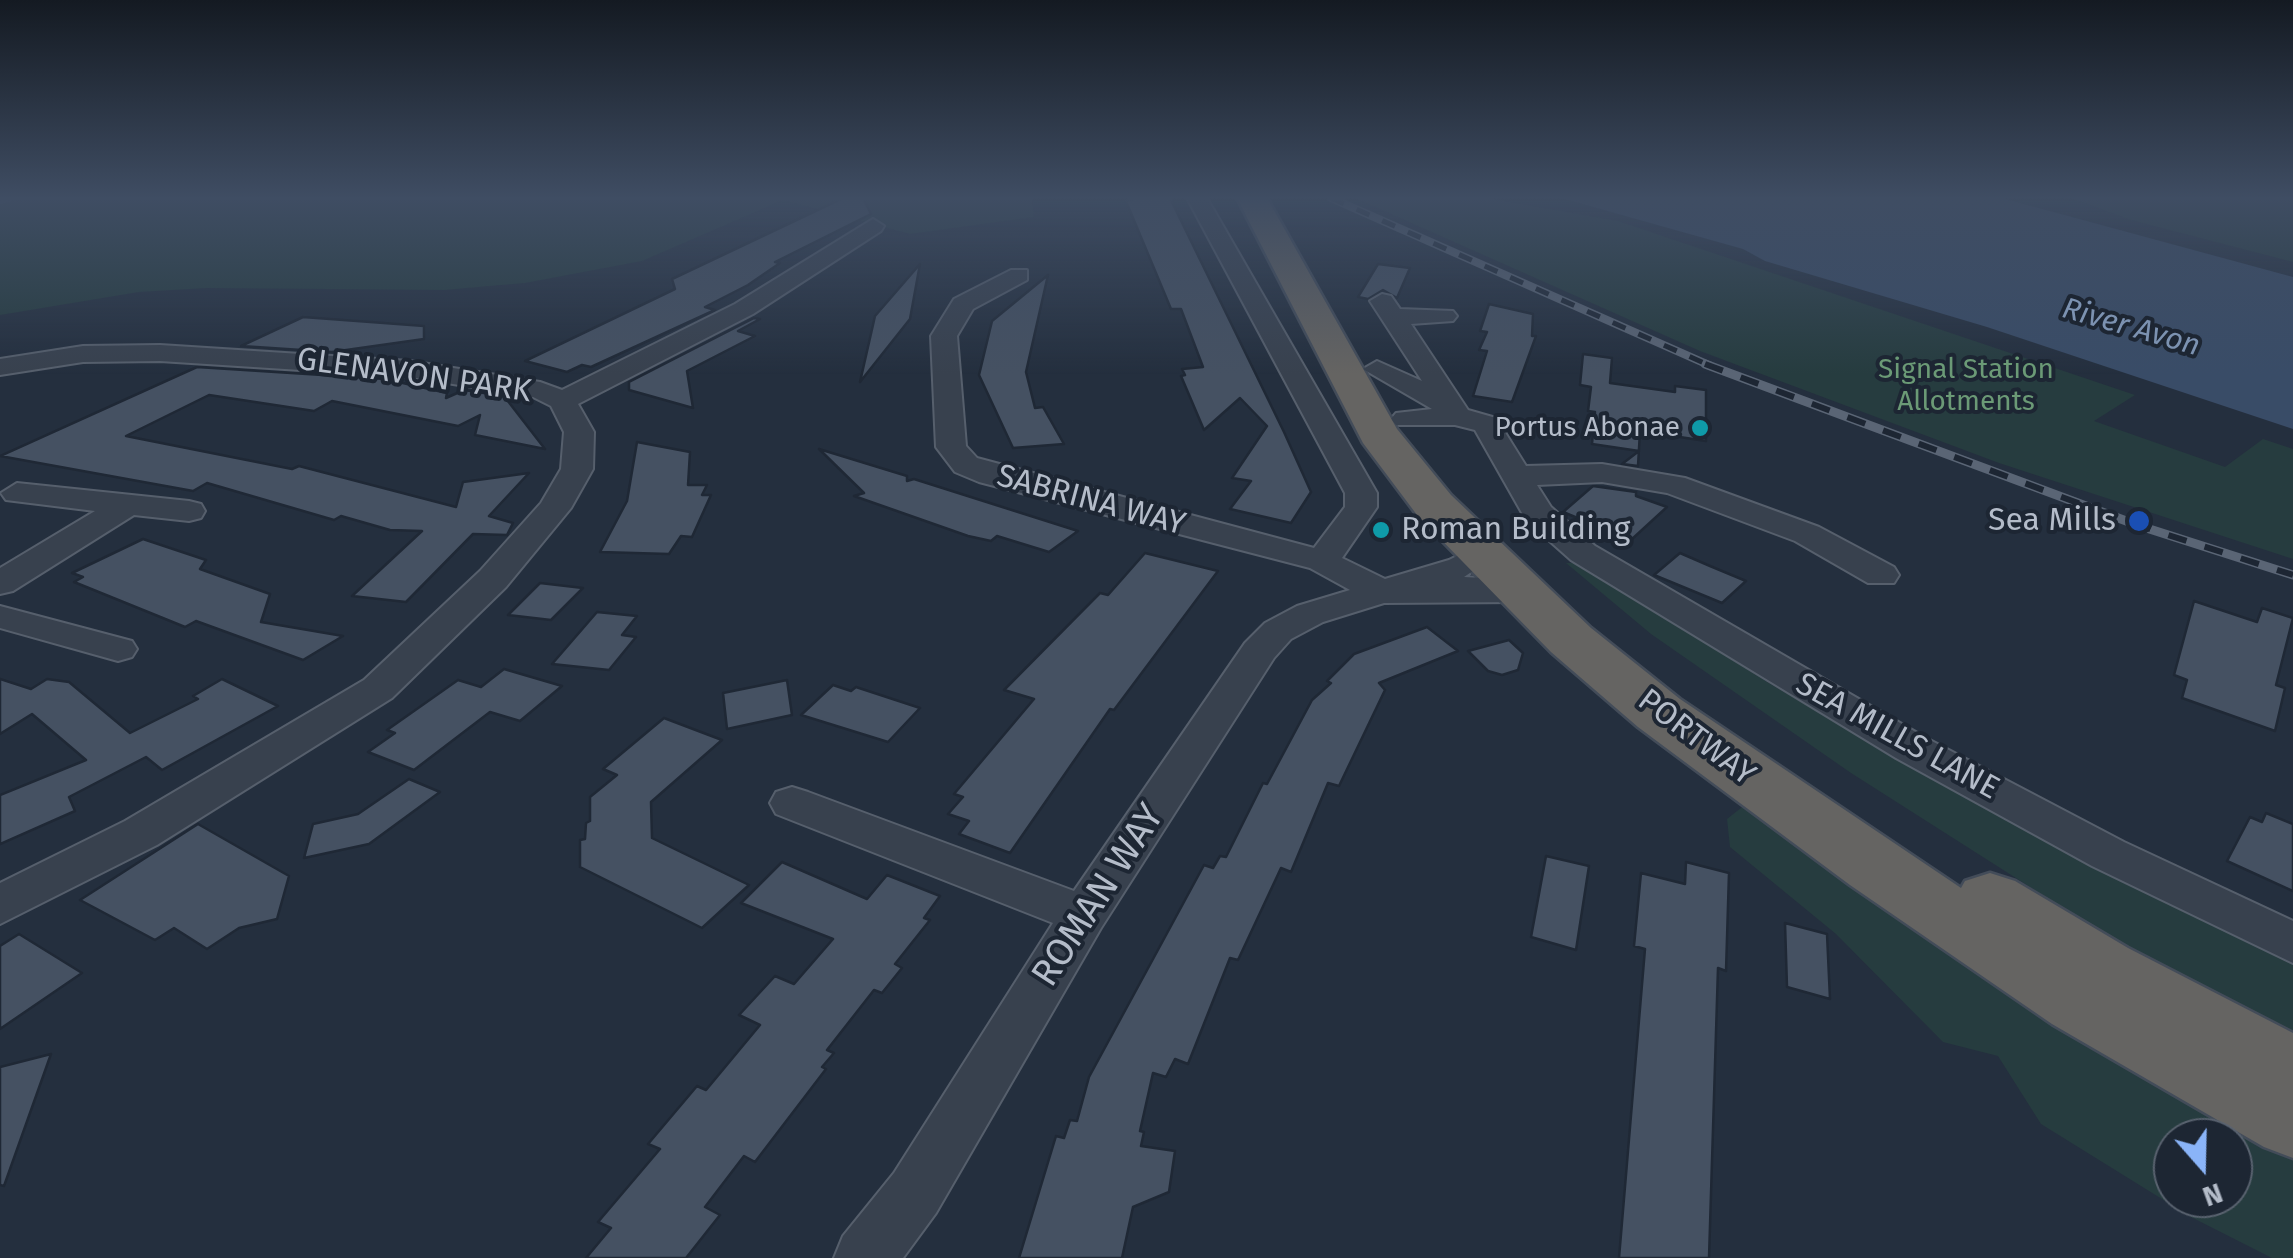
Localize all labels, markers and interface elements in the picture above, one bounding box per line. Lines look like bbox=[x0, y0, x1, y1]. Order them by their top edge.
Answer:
water label: River Avon bbox=[2058, 291, 2204, 365]
street label: GLENAVON PARK bbox=[294, 341, 534, 411]
park label: Signal Station Allotments bbox=[1878, 353, 2054, 419]
place label: Portus Abonae bbox=[1495, 411, 1680, 445]
marker: Portus Abonae bbox=[1689, 417, 1711, 439]
street label: SABRINA WAY bbox=[993, 457, 1189, 545]
place label: Sea Mills bbox=[1988, 502, 2116, 540]
marker: Sea Mills bbox=[2126, 508, 2152, 534]
place label: Roman Building bbox=[1401, 511, 1631, 549]
marker: Roman Building bbox=[1370, 519, 1392, 541]
street label: SEA MILLS LANE bbox=[1789, 665, 2005, 809]
street label: PORTWAY bbox=[1630, 682, 1762, 794]
street label: ROMAN WAY bbox=[1023, 796, 1175, 996]
north arrow bbox=[2153, 1118, 2253, 1218]
text: N bbox=[2198, 1176, 2227, 1213]

